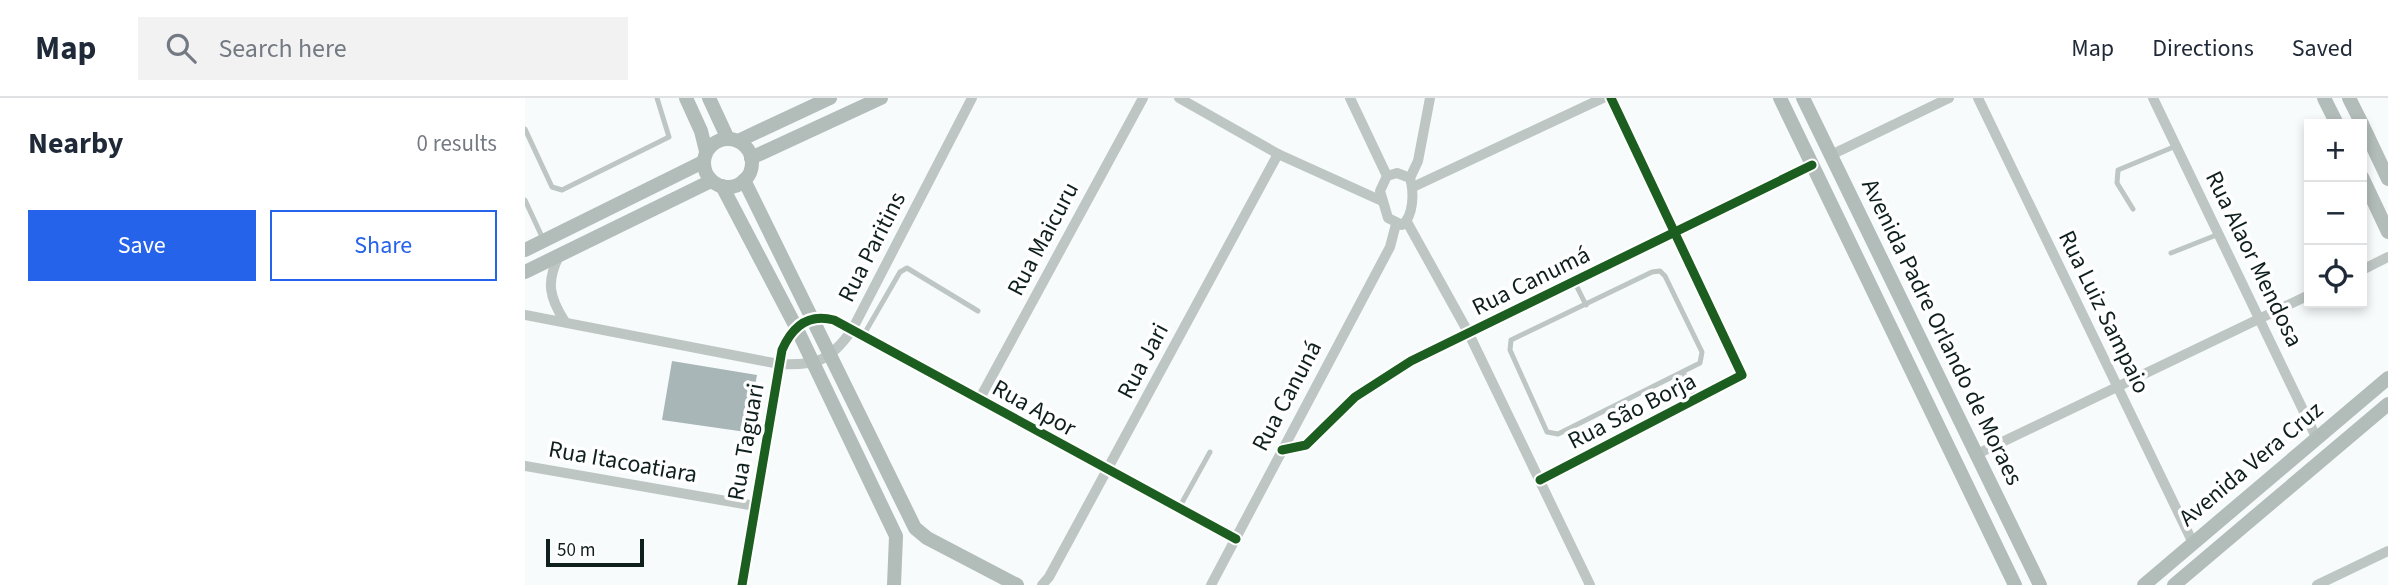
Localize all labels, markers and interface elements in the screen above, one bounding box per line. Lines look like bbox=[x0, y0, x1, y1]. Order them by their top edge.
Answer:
search box bbox=[138, 17, 628, 80]
text: Map bbox=[35, 25, 96, 72]
icon: search bbox=[162, 29, 200, 67]
text: Search here bbox=[218, 30, 347, 67]
text: Map bbox=[2071, 31, 2114, 66]
text: Directions bbox=[2152, 31, 2254, 66]
text: Saved bbox=[2292, 31, 2353, 66]
map controls bbox=[2304, 119, 2367, 308]
button: + bbox=[2304, 119, 2367, 182]
text: Nearby bbox=[28, 122, 123, 165]
text: 0 results bbox=[417, 127, 497, 160]
street label: Rua Alaor Mendosa bbox=[2196, 165, 2312, 353]
street label: Avenida Padre Orlando de Moraes bbox=[1852, 173, 2032, 491]
street label: Rua Maicuru bbox=[998, 176, 1088, 302]
button: − bbox=[2304, 182, 2367, 245]
street label: Rua Paritins bbox=[829, 186, 915, 308]
button: Save bbox=[28, 210, 256, 281]
button: Share bbox=[270, 210, 497, 281]
street label: Rua Luiz Sampaio bbox=[2049, 224, 2159, 400]
street label: Rua Canumá bbox=[1466, 237, 1596, 325]
button: locate bbox=[2304, 245, 2367, 308]
street label: Rua Jari bbox=[1108, 317, 1178, 405]
street label: Rua Canuná bbox=[1243, 334, 1331, 458]
street label: Rua São Borja bbox=[1562, 364, 1702, 458]
street label: Rua Apor bbox=[986, 371, 1083, 446]
street label: Rua Taguari bbox=[718, 381, 774, 503]
street label: Avenida Vera Cruz bbox=[2171, 393, 2331, 535]
street label: Rua Itacoatiara bbox=[546, 432, 700, 492]
scale bar bbox=[546, 536, 644, 568]
text: 50 m bbox=[557, 537, 595, 564]

